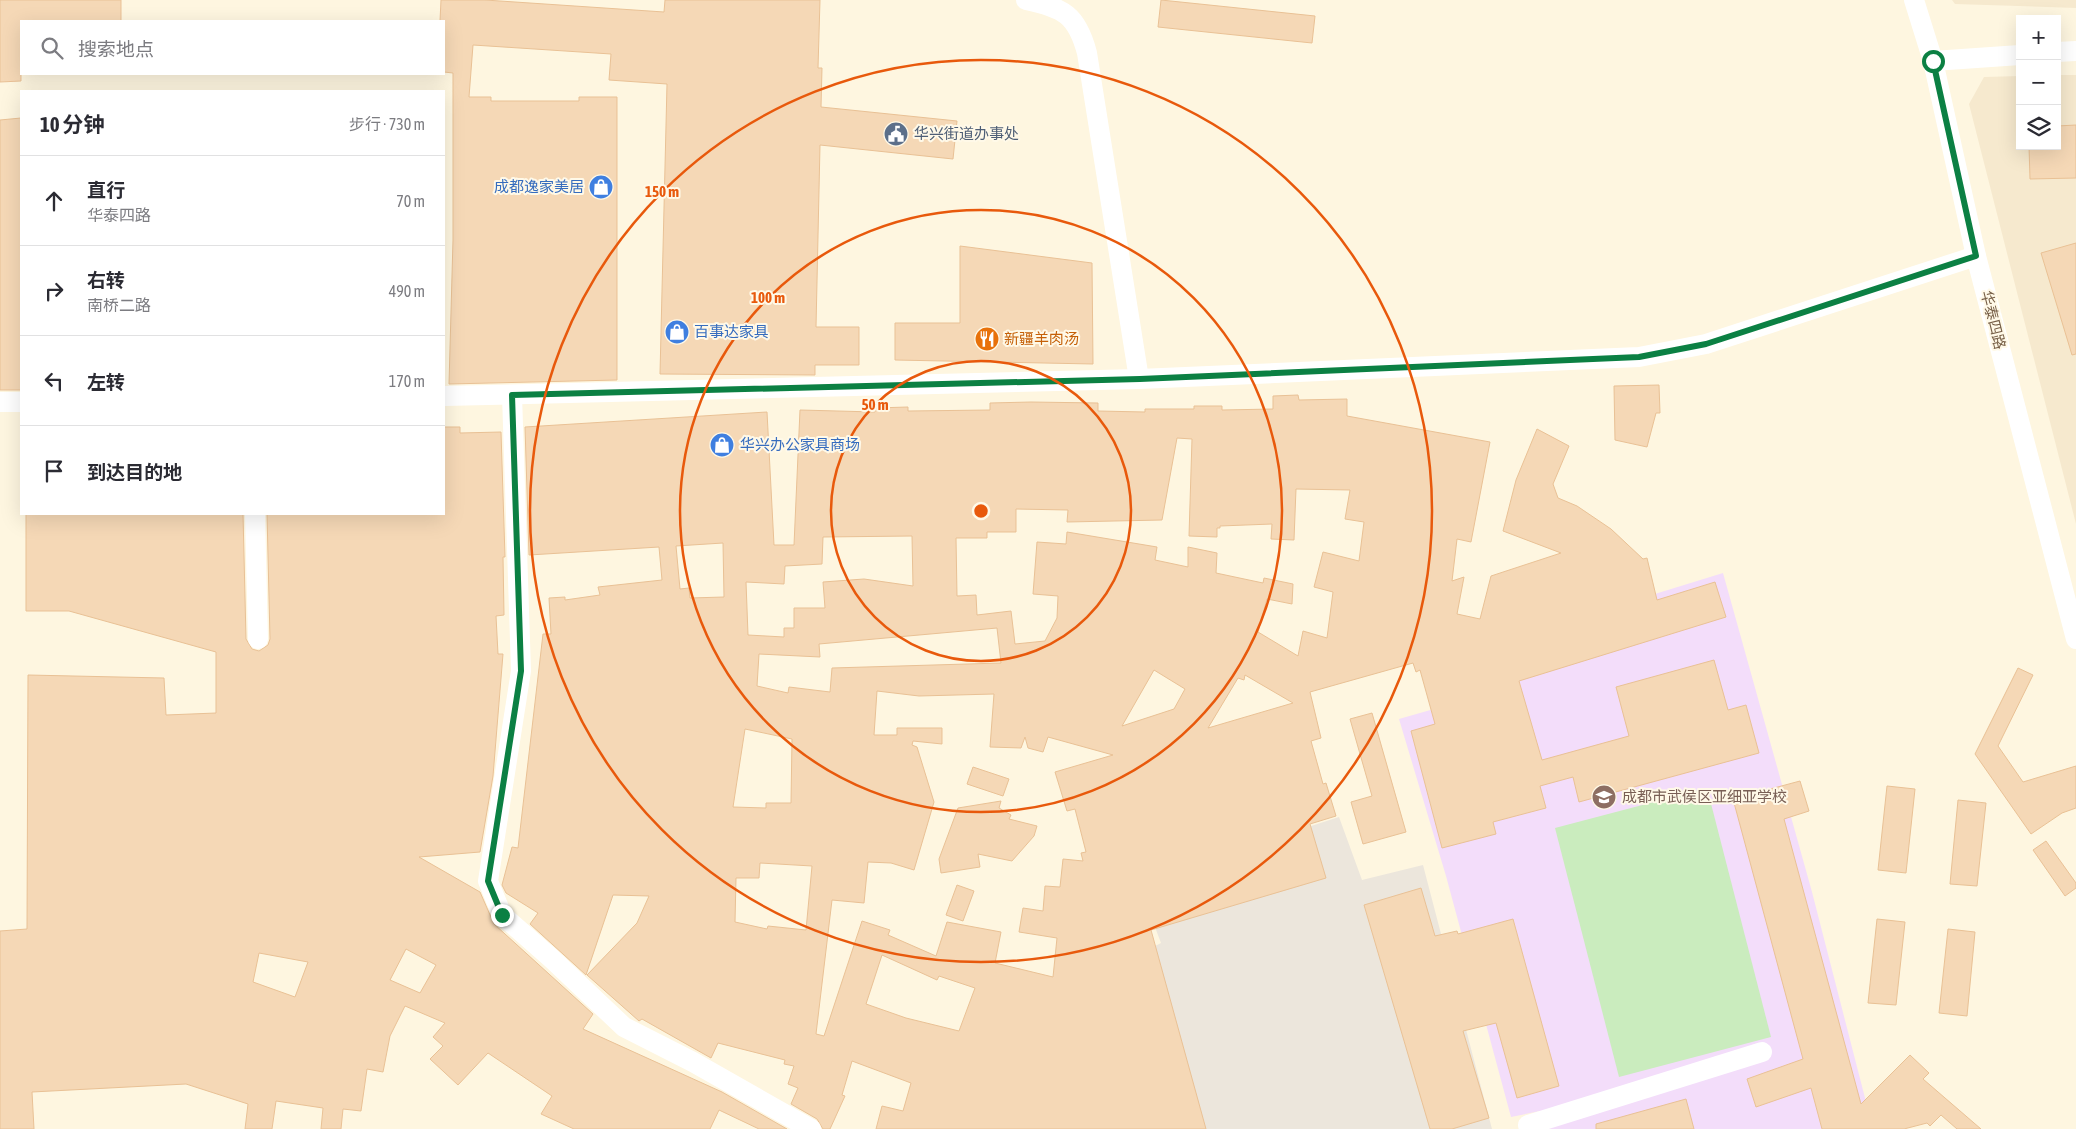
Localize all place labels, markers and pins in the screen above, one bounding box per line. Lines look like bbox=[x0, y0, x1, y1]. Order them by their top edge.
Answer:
public building icon: 华兴街道办事处 bbox=[883, 121, 909, 147]
place label: 华兴街道办事处 bbox=[914, 125, 1019, 142]
shop icon: 成都逸家美居 bbox=[588, 174, 614, 200]
place label: 成都逸家美居 bbox=[494, 178, 584, 195]
shop icon: 百事达家具 bbox=[664, 319, 690, 345]
place label: 百事达家具 bbox=[694, 323, 769, 340]
restaurant icon: 新疆羊肉汤 bbox=[974, 326, 1000, 352]
place label: 新疆羊肉汤 bbox=[1004, 330, 1079, 347]
shop icon: 华兴办公家具商场 bbox=[709, 432, 735, 458]
place label: 华兴办公家具商场 bbox=[740, 436, 860, 453]
centre of rings bbox=[972, 502, 990, 520]
school or university icon: 成都市武侯区亚细亚学校 bbox=[1591, 784, 1617, 810]
place label: 成都市武侯区亚细亚学校 bbox=[1622, 788, 1787, 805]

